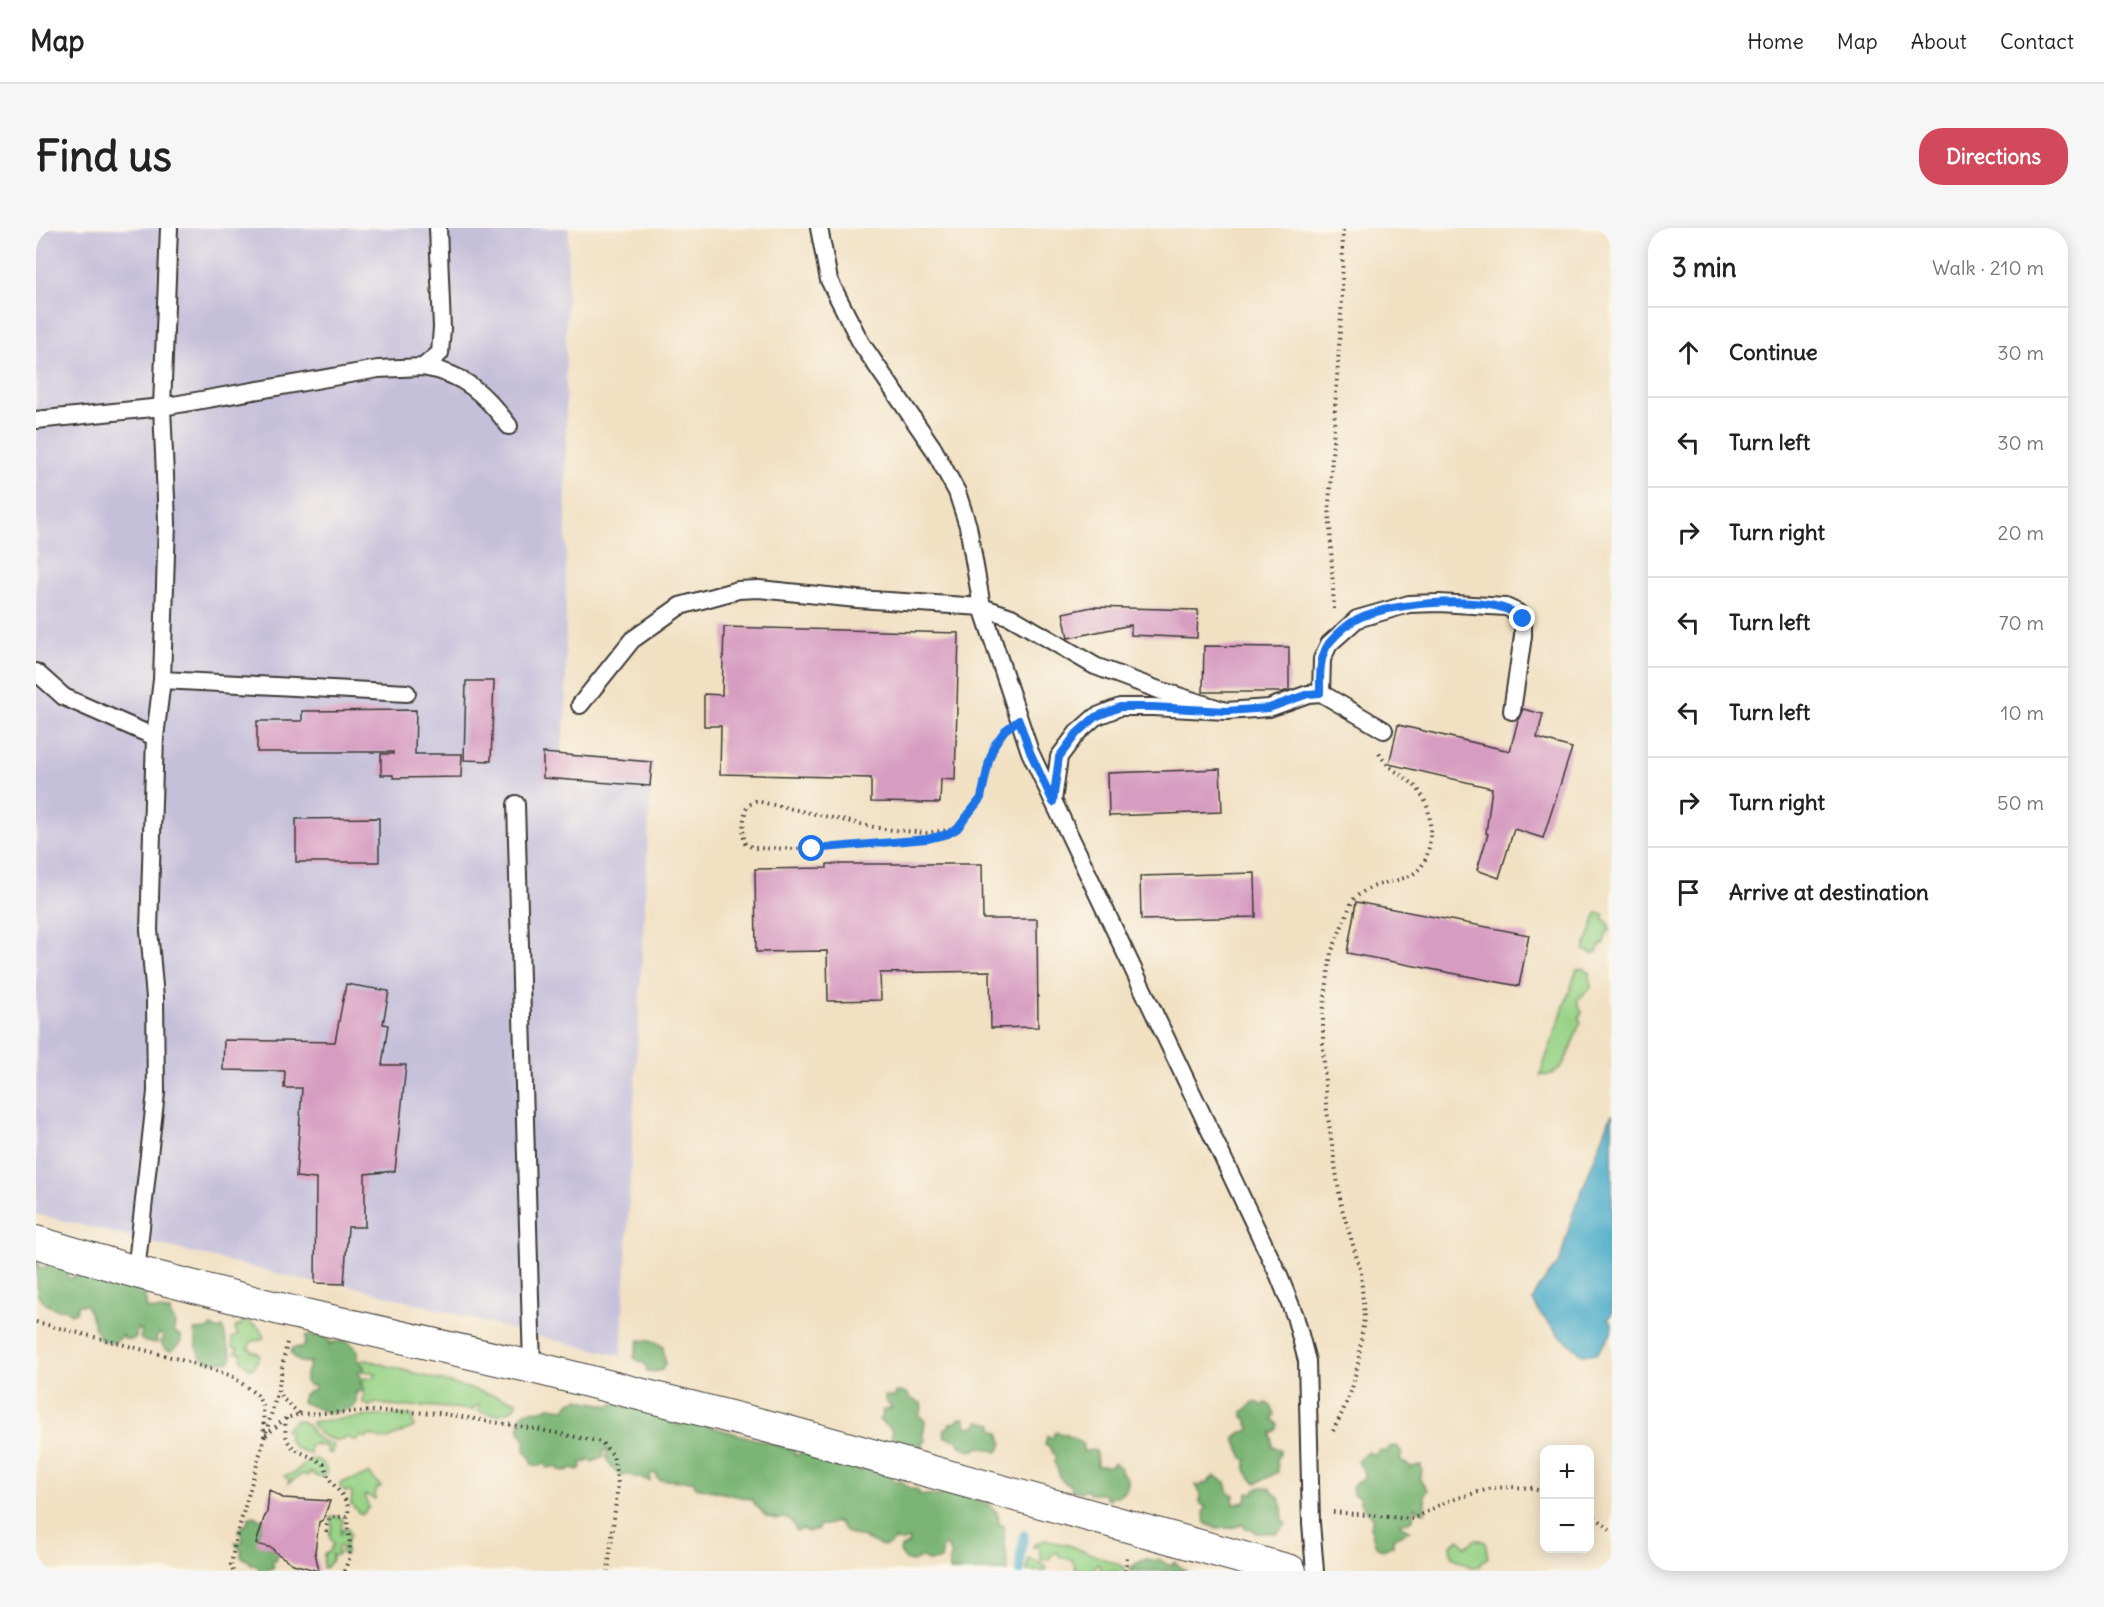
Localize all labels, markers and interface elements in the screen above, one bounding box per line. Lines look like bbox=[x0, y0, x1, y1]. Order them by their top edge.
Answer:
text: Map bbox=[30, 23, 84, 59]
text: Home bbox=[1747, 28, 1804, 55]
text: Map bbox=[1837, 28, 1878, 55]
text: About bbox=[1911, 28, 1967, 55]
text: Contact bbox=[2000, 28, 2074, 55]
button: Directions bbox=[1919, 128, 2068, 185]
text: Find us bbox=[36, 130, 172, 182]
text: 3 min bbox=[1672, 251, 1737, 284]
text: Walk · 210 m bbox=[1932, 255, 2044, 280]
icon: ahead bbox=[1672, 336, 1705, 369]
text: Continue bbox=[1729, 338, 1818, 366]
text: 30 m bbox=[1997, 340, 2044, 365]
icon: left bbox=[1672, 426, 1705, 459]
text: Turn left bbox=[1729, 428, 1810, 456]
text: 30 m bbox=[1997, 430, 2044, 455]
icon: right bbox=[1672, 516, 1705, 549]
text: Turn right bbox=[1729, 518, 1825, 546]
text: 20 m bbox=[1998, 520, 2044, 545]
route end bbox=[1509, 605, 1535, 631]
icon: left bbox=[1672, 606, 1705, 639]
text: Turn left bbox=[1729, 608, 1810, 636]
text: 70 m bbox=[1999, 610, 2044, 635]
icon: left bbox=[1672, 696, 1705, 729]
text: Turn left bbox=[1729, 698, 1810, 726]
text: 10 m bbox=[2001, 700, 2044, 725]
icon: right bbox=[1672, 786, 1705, 819]
text: Turn right bbox=[1729, 788, 1825, 816]
text: 50 m bbox=[1997, 790, 2044, 815]
route start bbox=[798, 835, 824, 861]
icon: arrive bbox=[1672, 876, 1705, 909]
text: Arrive at destination bbox=[1729, 878, 1929, 906]
map controls bbox=[1540, 1445, 1594, 1553]
button: + bbox=[1540, 1445, 1594, 1499]
button: − bbox=[1540, 1499, 1594, 1553]

